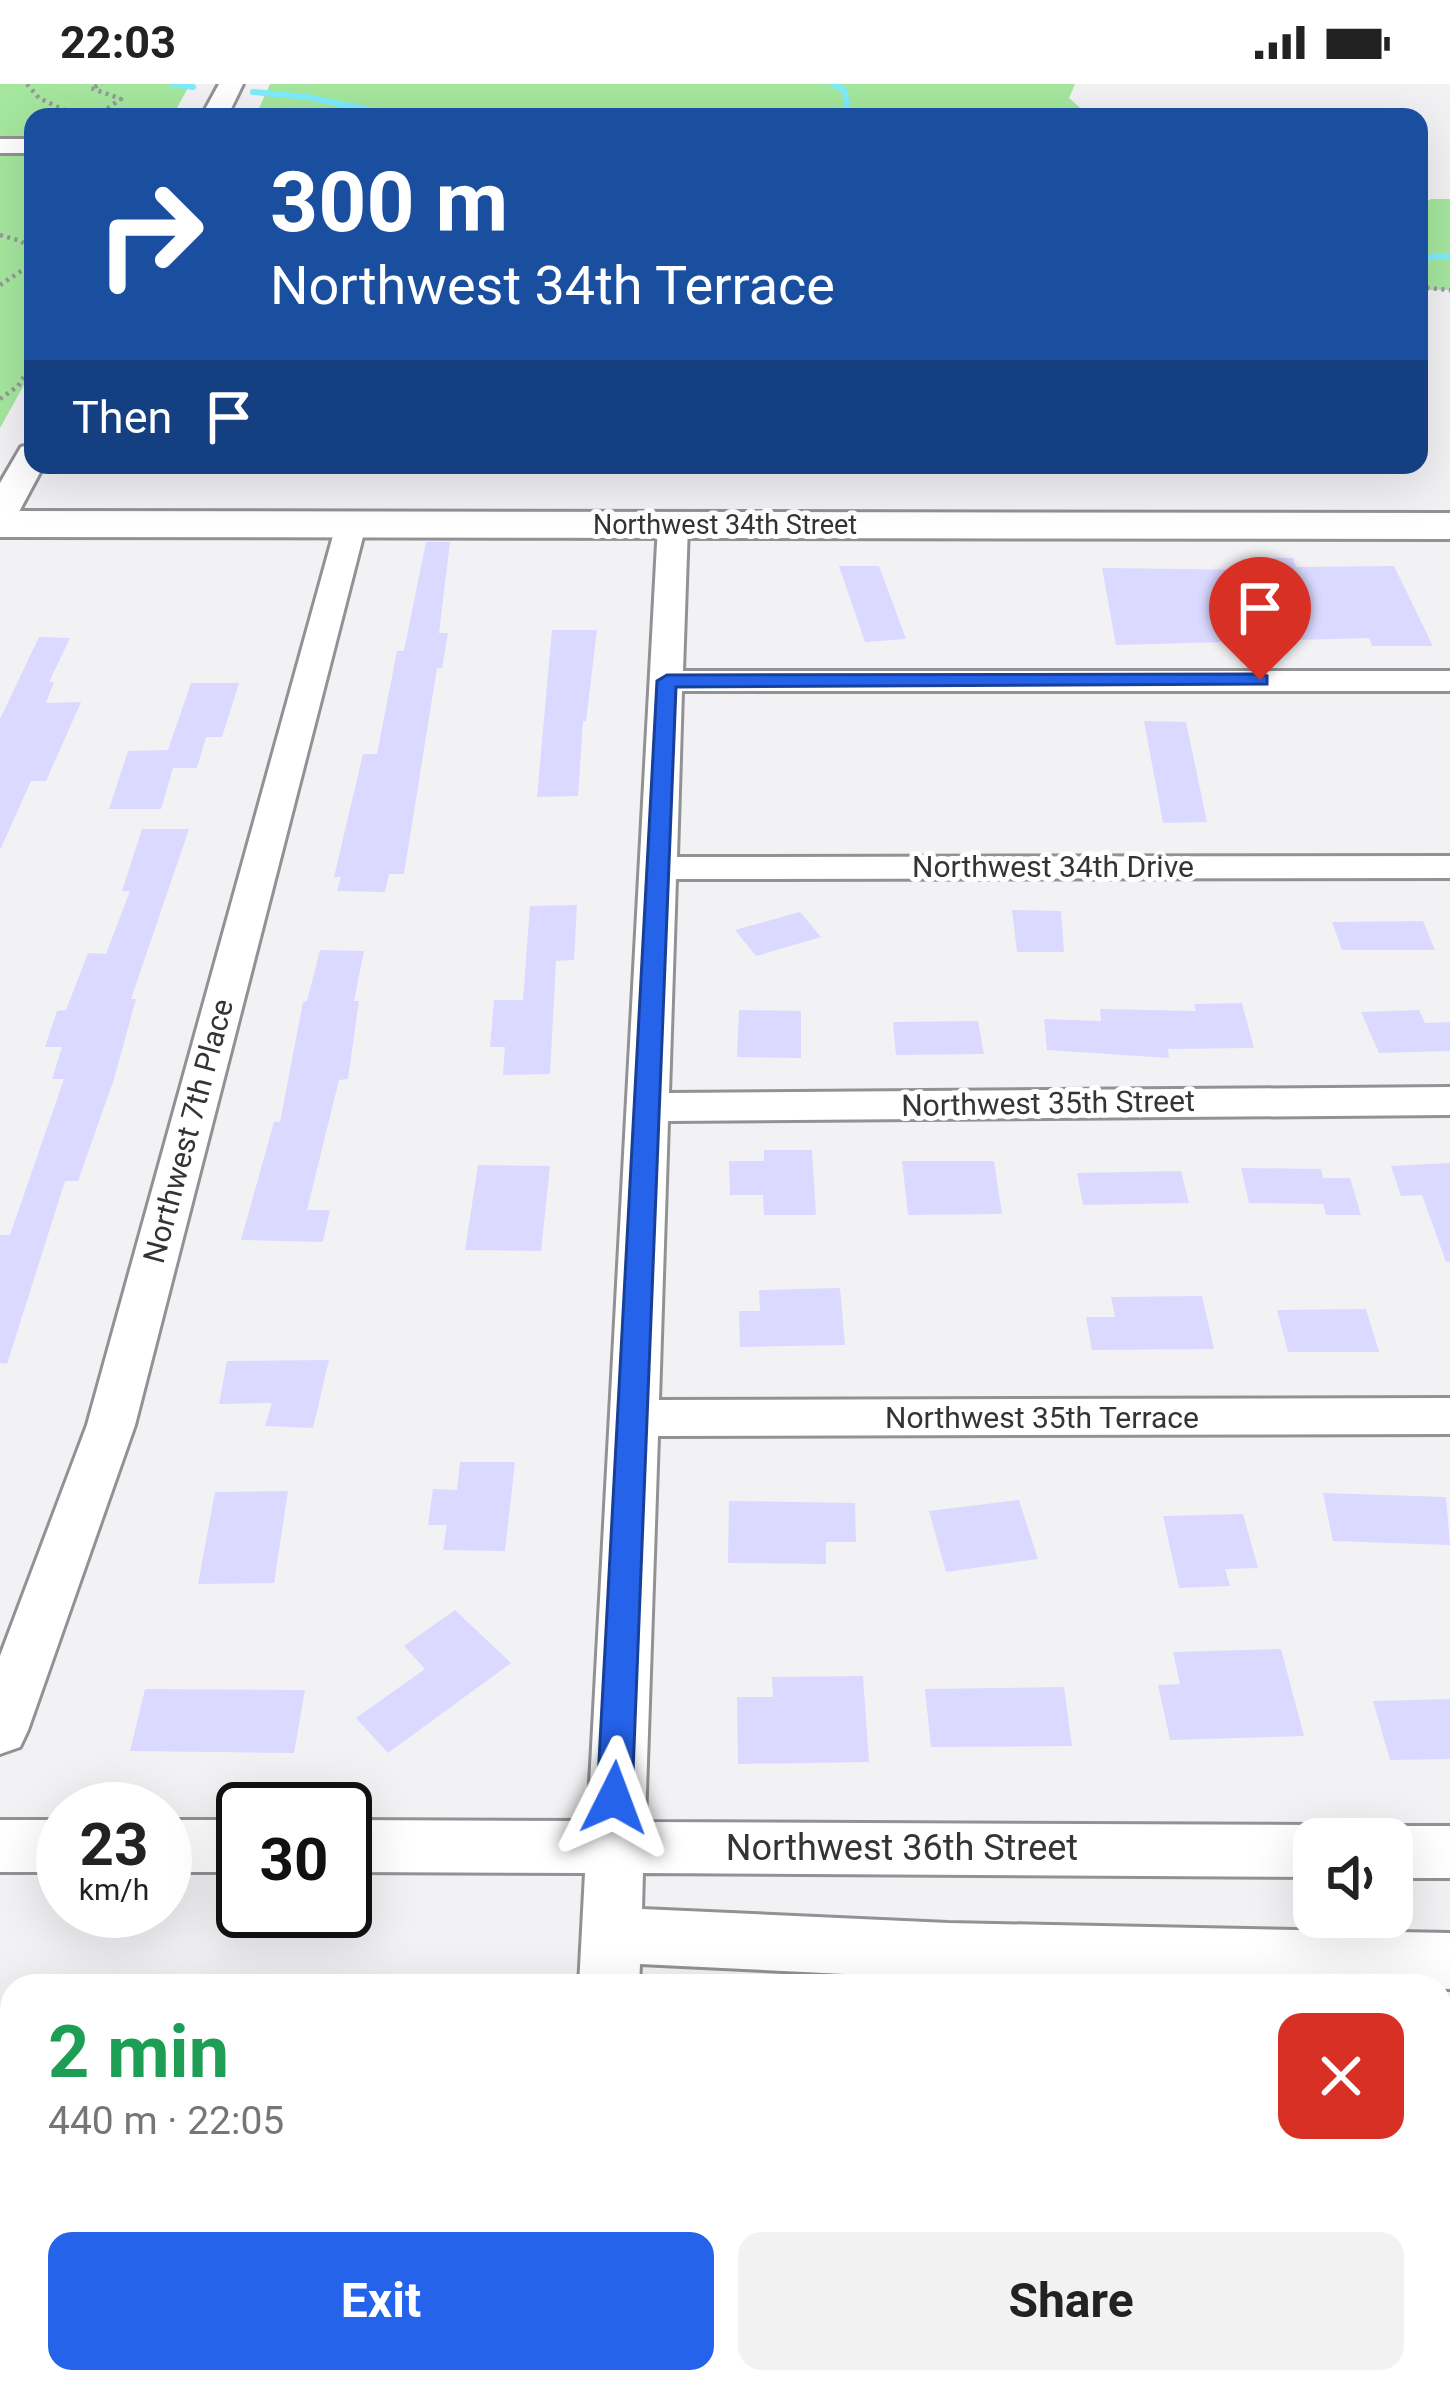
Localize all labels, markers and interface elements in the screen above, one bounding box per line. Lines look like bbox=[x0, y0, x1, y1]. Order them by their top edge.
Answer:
text: 22:03 bbox=[60, 16, 176, 69]
text: 300 m bbox=[270, 153, 508, 252]
icon: right bbox=[72, 156, 228, 312]
text: Northwest 34th Terrace bbox=[270, 254, 835, 317]
icon: arrive bbox=[196, 384, 262, 450]
text: Then bbox=[72, 391, 172, 444]
street label: Northwest 34th Street bbox=[593, 509, 857, 541]
pin bbox=[1209, 557, 1311, 680]
icon: arrive bbox=[1227, 575, 1293, 641]
street label: Northwest 34th Drive bbox=[912, 849, 1194, 884]
street label: Northwest 7th Place bbox=[136, 995, 240, 1267]
street label: Northwest 35th Street bbox=[901, 1083, 1195, 1123]
street label: Northwest 35th Terrace bbox=[885, 1400, 1199, 1435]
position arrow bbox=[551, 1735, 677, 1861]
speed limit sign: 30 bbox=[216, 1782, 372, 1938]
text: 23 bbox=[80, 1809, 148, 1880]
map controls bbox=[1293, 1818, 1413, 1938]
button: sound bbox=[1293, 1818, 1413, 1938]
street label: Northwest 36th Street bbox=[726, 1827, 1078, 1869]
text: km/h bbox=[79, 1872, 149, 1907]
text: 2 min bbox=[48, 2010, 229, 2095]
button: close bbox=[1278, 2013, 1404, 2139]
text: 440 m · 22:05 bbox=[48, 2098, 284, 2144]
button: Exit bbox=[48, 2232, 714, 2370]
button: Share bbox=[738, 2232, 1404, 2370]

